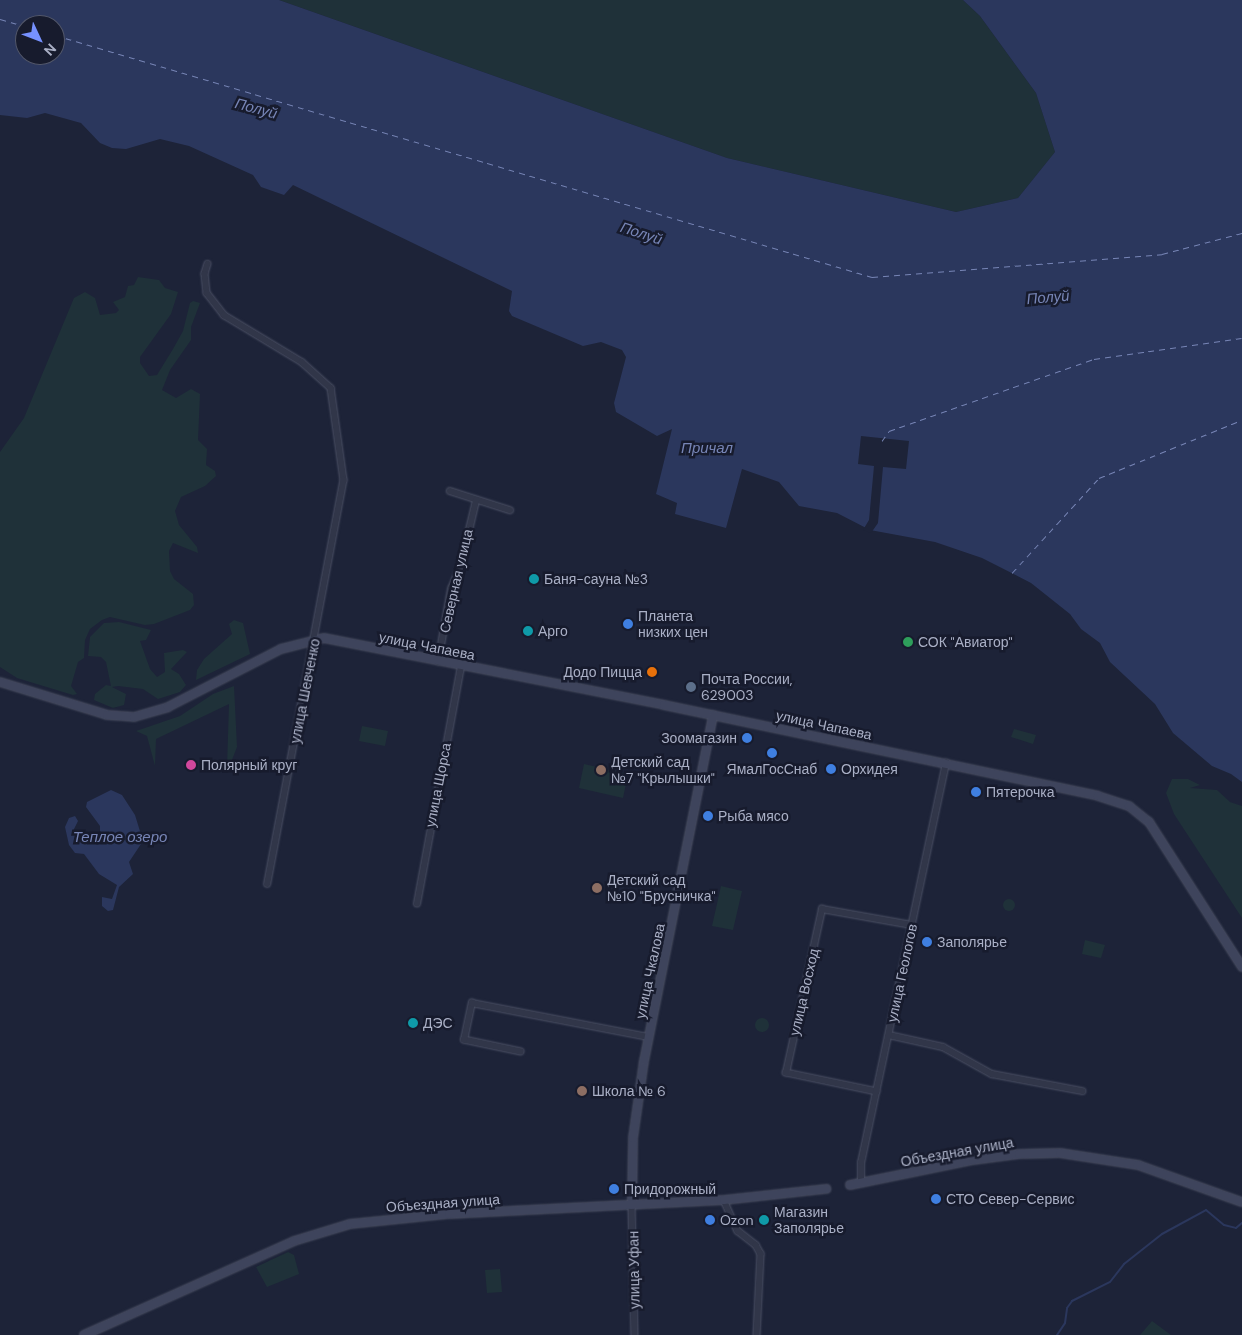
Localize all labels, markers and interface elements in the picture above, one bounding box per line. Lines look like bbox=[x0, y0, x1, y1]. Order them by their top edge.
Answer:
north arrow bbox=[15, 15, 65, 65]
text: N bbox=[40, 40, 60, 59]
water label: Полуй bbox=[233, 95, 279, 123]
water label: Полуй bbox=[618, 219, 664, 249]
water label: Полуй bbox=[1026, 287, 1070, 309]
water label: Причал bbox=[681, 440, 733, 458]
street label: Северная улица bbox=[436, 527, 476, 635]
place label: Баня-сауна №3 bbox=[544, 571, 648, 587]
marker: Баня-сауна №3 bbox=[528, 573, 540, 585]
place label: Планета низких цен bbox=[638, 608, 708, 640]
marker: Планета низких цен bbox=[622, 618, 634, 630]
place label: Арго bbox=[538, 623, 568, 639]
marker: Арго bbox=[522, 625, 534, 637]
street label: улица Чапаева bbox=[378, 628, 476, 664]
place label: СОК "Авиатор" bbox=[918, 634, 1013, 650]
marker: СОК "Авиатор" bbox=[902, 636, 914, 648]
street label: улица Шевченко bbox=[287, 637, 323, 745]
place label: Додо Пицца bbox=[563, 664, 642, 680]
marker: Додо Пицца bbox=[646, 666, 658, 678]
place label: Почта России, 629003 bbox=[701, 671, 792, 704]
marker: Почта России, 629003 bbox=[685, 681, 697, 693]
street label: улица Чапаева bbox=[775, 707, 873, 743]
place label: Зоомагазин bbox=[661, 730, 737, 746]
marker: Зоомагазин bbox=[741, 732, 753, 744]
street label: улица Щорса bbox=[422, 741, 454, 829]
marker: ЯмалГосСнаб bbox=[766, 747, 778, 759]
place label: Детский сад №7 "Крылышки" bbox=[611, 754, 715, 786]
place label: Полярный круг bbox=[201, 757, 297, 773]
marker: Полярный круг bbox=[185, 759, 197, 771]
place label: ЯмалГосСнаб bbox=[727, 761, 817, 777]
place label: Орхидея bbox=[841, 761, 898, 777]
marker: Орхидея bbox=[825, 763, 837, 775]
marker: Детский сад №7 "Крылышки" bbox=[595, 764, 607, 776]
place label: Пятерочка bbox=[986, 784, 1054, 800]
marker: Пятерочка bbox=[970, 786, 982, 798]
place label: Рыба мясо bbox=[718, 808, 789, 824]
marker: Рыба мясо bbox=[702, 810, 714, 822]
water label: Теплое озеро bbox=[73, 829, 167, 847]
place label: Детский сад №10 "Брусничка" bbox=[607, 872, 716, 904]
marker: Детский сад №10 "Брусничка" bbox=[591, 882, 603, 894]
street label: улица Чкалова bbox=[632, 922, 668, 1020]
street label: улица Геологов bbox=[883, 922, 921, 1024]
place label: Заполярье bbox=[937, 934, 1007, 950]
marker: Заполярье bbox=[921, 936, 933, 948]
street label: улица Восход bbox=[786, 947, 822, 1037]
place label: ДЭС bbox=[423, 1015, 453, 1031]
marker: ДЭС bbox=[407, 1017, 419, 1029]
place label: Школа № 6 bbox=[592, 1083, 666, 1099]
marker: Школа № 6 bbox=[576, 1085, 588, 1097]
street label: Объездная улица bbox=[899, 1134, 1015, 1170]
place label: Придорожный bbox=[624, 1181, 716, 1197]
marker: Придорожный bbox=[608, 1183, 620, 1195]
street label: Объездная улица bbox=[385, 1191, 501, 1215]
place label: СТО Север-Сервис bbox=[946, 1191, 1074, 1207]
marker: СТО Север-Сервис bbox=[930, 1193, 942, 1205]
place label: Магазин Заполярье bbox=[774, 1204, 844, 1236]
place label: Ozon bbox=[720, 1212, 754, 1228]
marker: Ozon bbox=[704, 1214, 716, 1226]
marker: Магазин Заполярье bbox=[758, 1214, 770, 1226]
street label: улица Уфан bbox=[625, 1231, 643, 1309]

